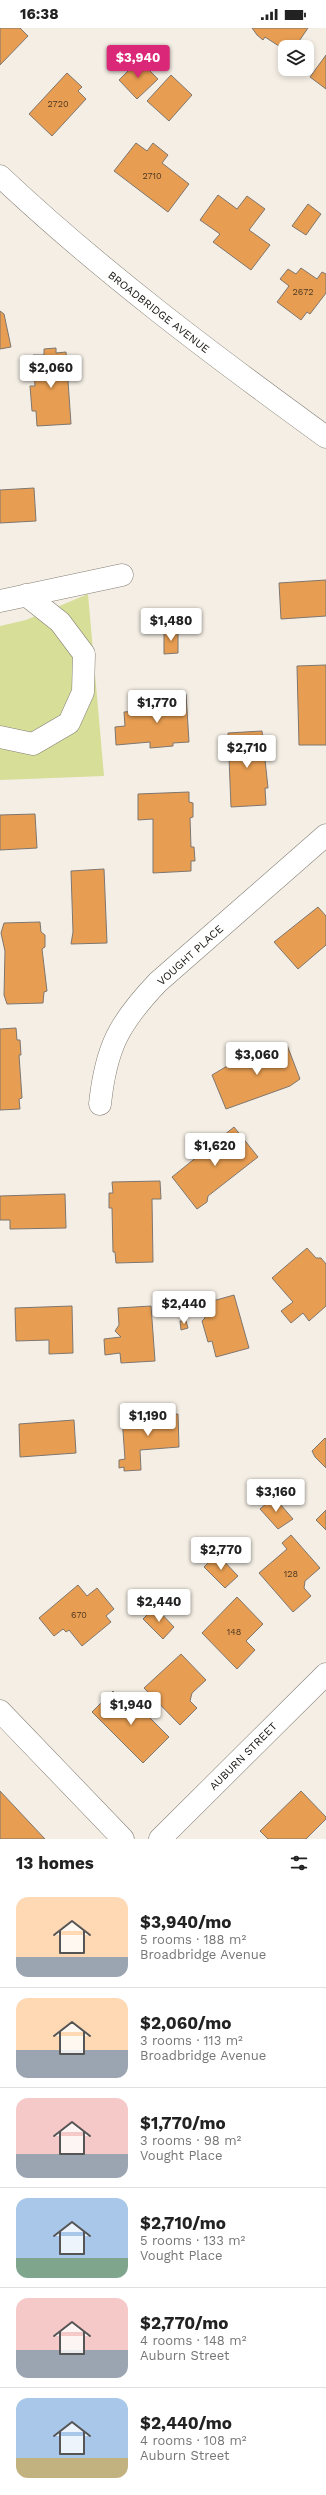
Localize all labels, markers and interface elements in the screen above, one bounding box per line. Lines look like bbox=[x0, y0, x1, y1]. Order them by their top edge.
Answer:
text: 16:38 bbox=[20, 5, 59, 23]
map controls bbox=[278, 40, 314, 76]
button: layers bbox=[278, 40, 314, 76]
pin: $3,940 bbox=[105, 45, 171, 79]
text: $3,940 bbox=[116, 50, 160, 65]
house number: 2720 bbox=[48, 99, 69, 109]
house number: 2710 bbox=[142, 171, 162, 181]
street label: BROADBRIDGE AVENUE bbox=[105, 269, 212, 356]
house number: 2672 bbox=[293, 287, 313, 297]
pin: $2,060 bbox=[18, 355, 84, 389]
text: $2,060 bbox=[29, 360, 73, 375]
pin: $1,480 bbox=[138, 608, 204, 642]
text: $1,480 bbox=[150, 613, 192, 628]
pin: $1,770 bbox=[124, 690, 190, 724]
text: $1,770 bbox=[137, 695, 177, 710]
pin: $2,710 bbox=[214, 735, 280, 769]
text: $2,710 bbox=[227, 740, 267, 755]
street label: VOUGHT PLACE bbox=[155, 922, 226, 988]
pin: $3,060 bbox=[224, 1042, 290, 1076]
text: $3,060 bbox=[235, 1047, 279, 1062]
pin: $1,620 bbox=[182, 1133, 248, 1167]
text: $1,620 bbox=[194, 1138, 236, 1153]
pin: $2,440 bbox=[151, 1291, 217, 1325]
text: $2,440 bbox=[162, 1296, 206, 1311]
pin: $1,190 bbox=[115, 1403, 181, 1437]
text: $1,190 bbox=[129, 1408, 167, 1423]
pin: $3,160 bbox=[243, 1479, 309, 1513]
text: $3,160 bbox=[256, 1484, 296, 1499]
pin: $2,770 bbox=[188, 1537, 254, 1571]
text: $2,770 bbox=[200, 1542, 242, 1557]
house number: 128 bbox=[284, 1569, 298, 1579]
pin: $2,440 bbox=[126, 1589, 192, 1623]
text: $2,440 bbox=[137, 1594, 181, 1609]
house number: 670 bbox=[71, 1610, 87, 1620]
house number: 148 bbox=[227, 1627, 241, 1637]
pin: $1,940 bbox=[98, 1692, 164, 1726]
text: $1,940 bbox=[110, 1697, 152, 1712]
street label: AUBURN STREET bbox=[207, 1720, 280, 1793]
icon: filters bbox=[288, 1852, 310, 1874]
text: 13 homes bbox=[16, 1853, 94, 1873]
text: $3,940/mo bbox=[140, 1912, 231, 1932]
icon: home bbox=[48, 1913, 96, 1961]
text: 5 rooms · 188 m² bbox=[140, 1932, 246, 1947]
text: Broadbridge Avenue bbox=[140, 1947, 266, 1962]
text: $2,060/mo bbox=[140, 2013, 231, 2033]
icon: home bbox=[48, 2014, 96, 2062]
text: 3 rooms · 113 m² bbox=[140, 2033, 243, 2048]
text: Broadbridge Avenue bbox=[140, 2048, 266, 2063]
text: $1,770/mo bbox=[140, 2113, 226, 2133]
icon: home bbox=[48, 2114, 96, 2162]
text: 3 rooms · 98 m² bbox=[140, 2133, 241, 2148]
text: Vought Place bbox=[140, 2148, 222, 2163]
text: $2,710/mo bbox=[140, 2213, 226, 2233]
icon: home bbox=[48, 2214, 96, 2262]
text: 5 rooms · 133 m² bbox=[140, 2233, 245, 2248]
text: Vought Place bbox=[140, 2248, 222, 2263]
text: $2,770/mo bbox=[140, 2313, 228, 2333]
icon: home bbox=[48, 2314, 96, 2362]
text: 4 rooms · 148 m² bbox=[140, 2333, 246, 2348]
text: Auburn Street bbox=[140, 2348, 230, 2363]
text: $2,440/mo bbox=[140, 2413, 232, 2433]
icon: home bbox=[48, 2414, 96, 2462]
text: 4 rooms · 108 m² bbox=[140, 2433, 247, 2448]
text: Auburn Street bbox=[140, 2448, 230, 2463]

